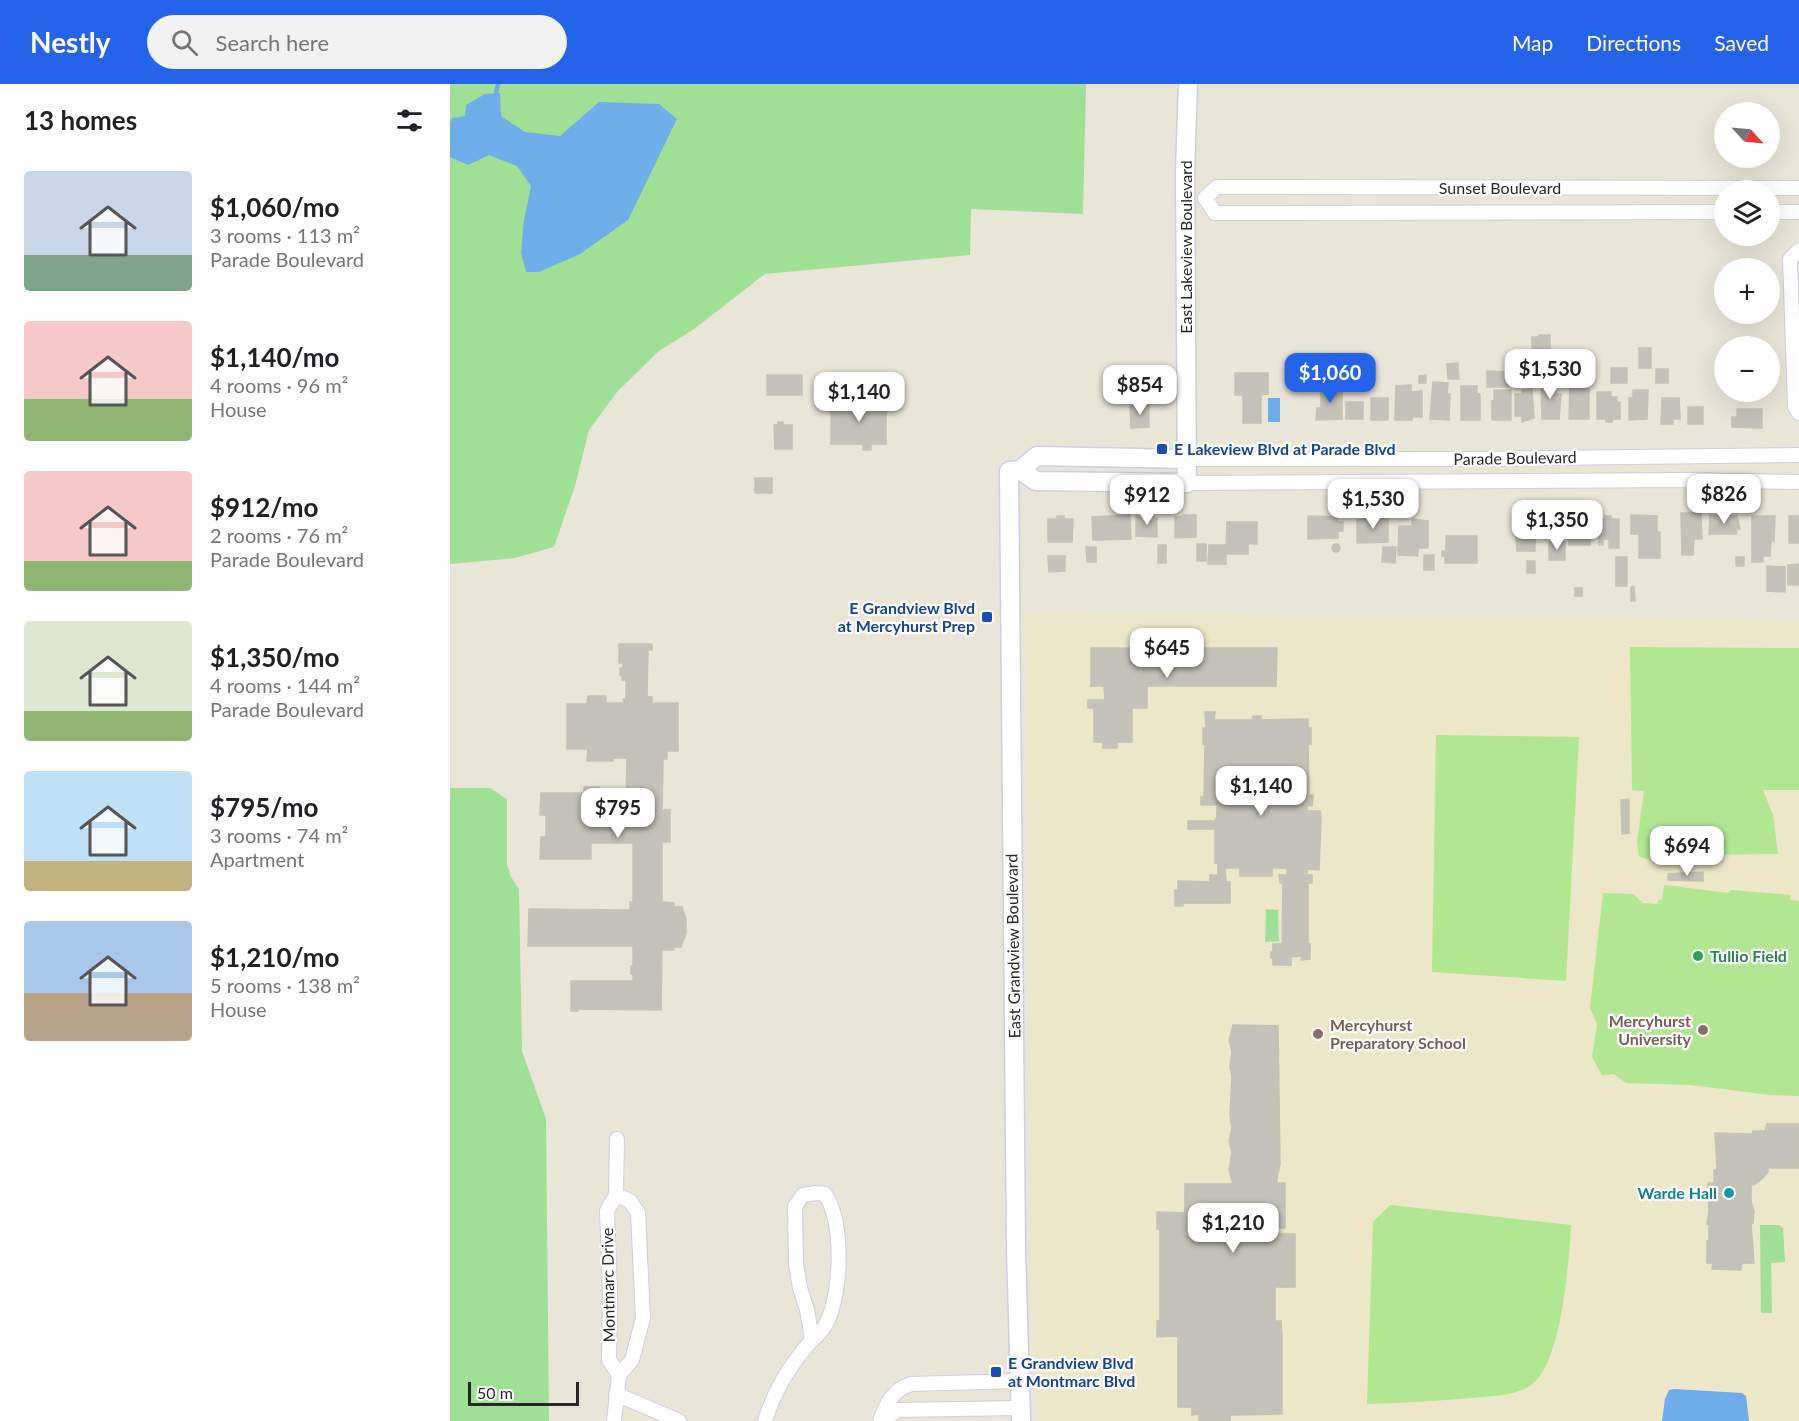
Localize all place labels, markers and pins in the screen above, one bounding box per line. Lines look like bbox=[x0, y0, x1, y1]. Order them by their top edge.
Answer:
pin: $1,530 bbox=[1501, 349, 1599, 400]
pin: $1,060 bbox=[1281, 353, 1379, 404]
pin: $854 bbox=[1104, 365, 1176, 416]
pin: $1,140 bbox=[810, 372, 908, 423]
place label: E Lakeview Blvd at Parade Blvd bbox=[1174, 439, 1396, 458]
marker: E Lakeview Blvd at Parade Blvd bbox=[1155, 442, 1169, 456]
pin: $826 bbox=[1688, 474, 1760, 525]
pin: $912 bbox=[1111, 475, 1183, 526]
pin: $1,530 bbox=[1324, 479, 1422, 530]
pin: $1,350 bbox=[1508, 500, 1606, 551]
place label: E Grandview Blvd at Mercyhurst Prep bbox=[838, 598, 975, 635]
marker: E Grandview Blvd at Mercyhurst Prep bbox=[980, 610, 994, 624]
pin: $645 bbox=[1131, 628, 1203, 679]
pin: $1,140 bbox=[1212, 766, 1310, 817]
pin: $795 bbox=[582, 788, 654, 839]
pin: $694 bbox=[1651, 826, 1723, 877]
place label: Tullio Field bbox=[1710, 946, 1787, 965]
marker: Tullio Field bbox=[1691, 949, 1705, 963]
place label: Mercyhurst University bbox=[1609, 1011, 1692, 1048]
place label: Mercyhurst Preparatory School bbox=[1330, 1015, 1466, 1052]
marker: Mercyhurst University bbox=[1696, 1023, 1710, 1037]
marker: Mercyhurst Preparatory School bbox=[1311, 1027, 1325, 1041]
place label: Warde Hall bbox=[1638, 1183, 1717, 1202]
marker: Warde Hall bbox=[1722, 1186, 1736, 1200]
pin: $1,210 bbox=[1184, 1203, 1282, 1254]
place label: E Grandview Blvd at Montmarc Blvd bbox=[1008, 1353, 1135, 1390]
marker: E Grandview Blvd at Montmarc Blvd bbox=[989, 1365, 1003, 1379]

